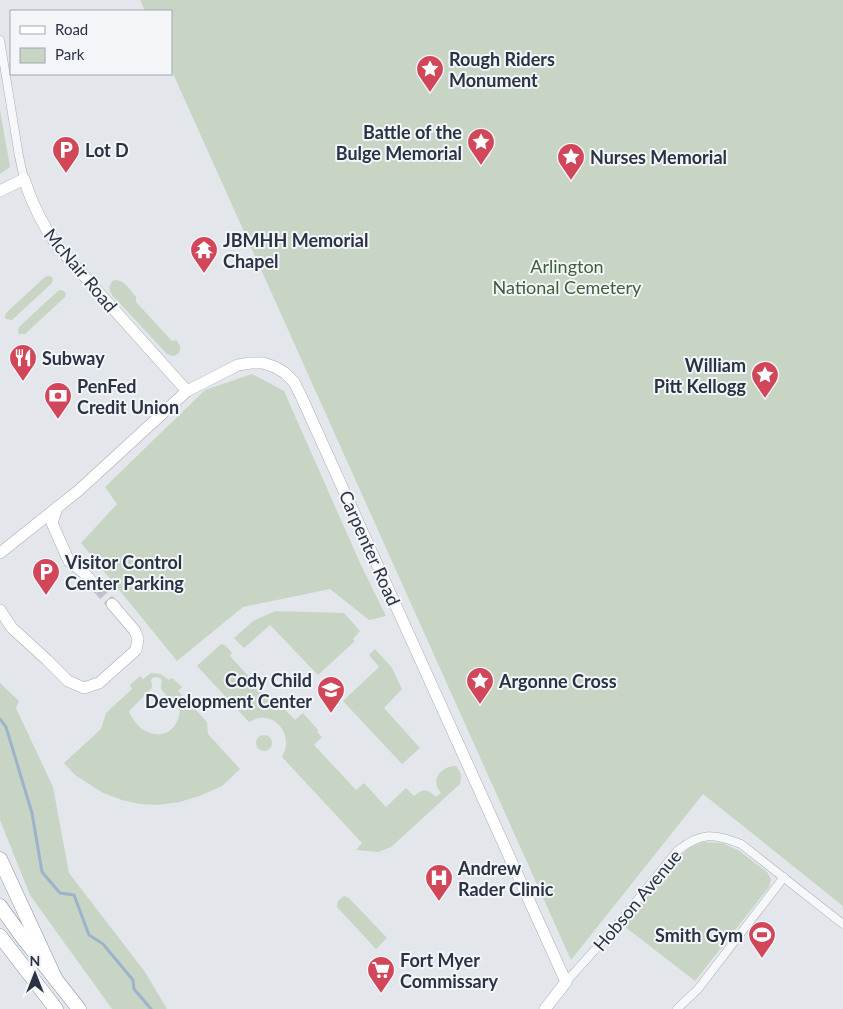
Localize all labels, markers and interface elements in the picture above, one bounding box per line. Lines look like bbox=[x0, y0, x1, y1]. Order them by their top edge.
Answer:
legend bbox=[10, 10, 172, 75]
text: Road bbox=[55, 20, 88, 38]
text: Park bbox=[55, 45, 85, 63]
place label: Rough Riders Monument bbox=[449, 48, 555, 91]
place icon: Rough Riders Monument bbox=[415, 54, 445, 93]
place label: Battle of the Bulge Memorial bbox=[336, 121, 462, 164]
place icon: Battle of the Bulge Memorial bbox=[466, 127, 496, 166]
parking icon: Lot D bbox=[51, 135, 81, 174]
place label: Lot D bbox=[85, 139, 129, 161]
place icon: Nurses Memorial bbox=[556, 142, 586, 181]
place label: Nurses Memorial bbox=[590, 146, 727, 168]
street label: McNair Road bbox=[40, 224, 122, 316]
place label: JBMHH Memorial Chapel bbox=[223, 229, 368, 272]
temple icon: JBMHH Memorial Chapel bbox=[189, 235, 219, 274]
park label: Arlington National Cemetery bbox=[493, 255, 642, 298]
restaurant icon: Subway bbox=[8, 343, 38, 382]
place label: Subway bbox=[42, 347, 105, 369]
place label: William Pitt Kellogg bbox=[654, 354, 746, 397]
place icon: William Pitt Kellogg bbox=[750, 360, 780, 399]
place label: PenFed Credit Union bbox=[77, 375, 179, 418]
bank icon: PenFed Credit Union bbox=[43, 381, 73, 420]
street label: Carpenter Road bbox=[335, 487, 405, 609]
place label: Visitor Control Center Parking bbox=[64, 551, 184, 594]
parking icon: Visitor Control Center Parking bbox=[31, 557, 61, 596]
place icon: Argonne Cross bbox=[465, 666, 495, 705]
place label: Cody Child Development Center bbox=[145, 669, 312, 712]
place label: Argonne Cross bbox=[498, 670, 617, 692]
school or university icon: Cody Child Development Center bbox=[316, 675, 346, 714]
street label: Hobson Avenue bbox=[588, 845, 686, 955]
place label: Andrew Rader Clinic bbox=[457, 857, 554, 900]
hospital icon: Andrew Rader Clinic bbox=[424, 863, 454, 902]
sports icon: Smith Gym bbox=[747, 920, 777, 959]
place label: Smith Gym bbox=[655, 924, 743, 946]
north arrow bbox=[10, 949, 60, 999]
place label: Fort Myer Commissary bbox=[400, 949, 498, 992]
text: N bbox=[30, 952, 40, 969]
supermarket icon: Fort Myer Commissary bbox=[366, 955, 396, 994]

